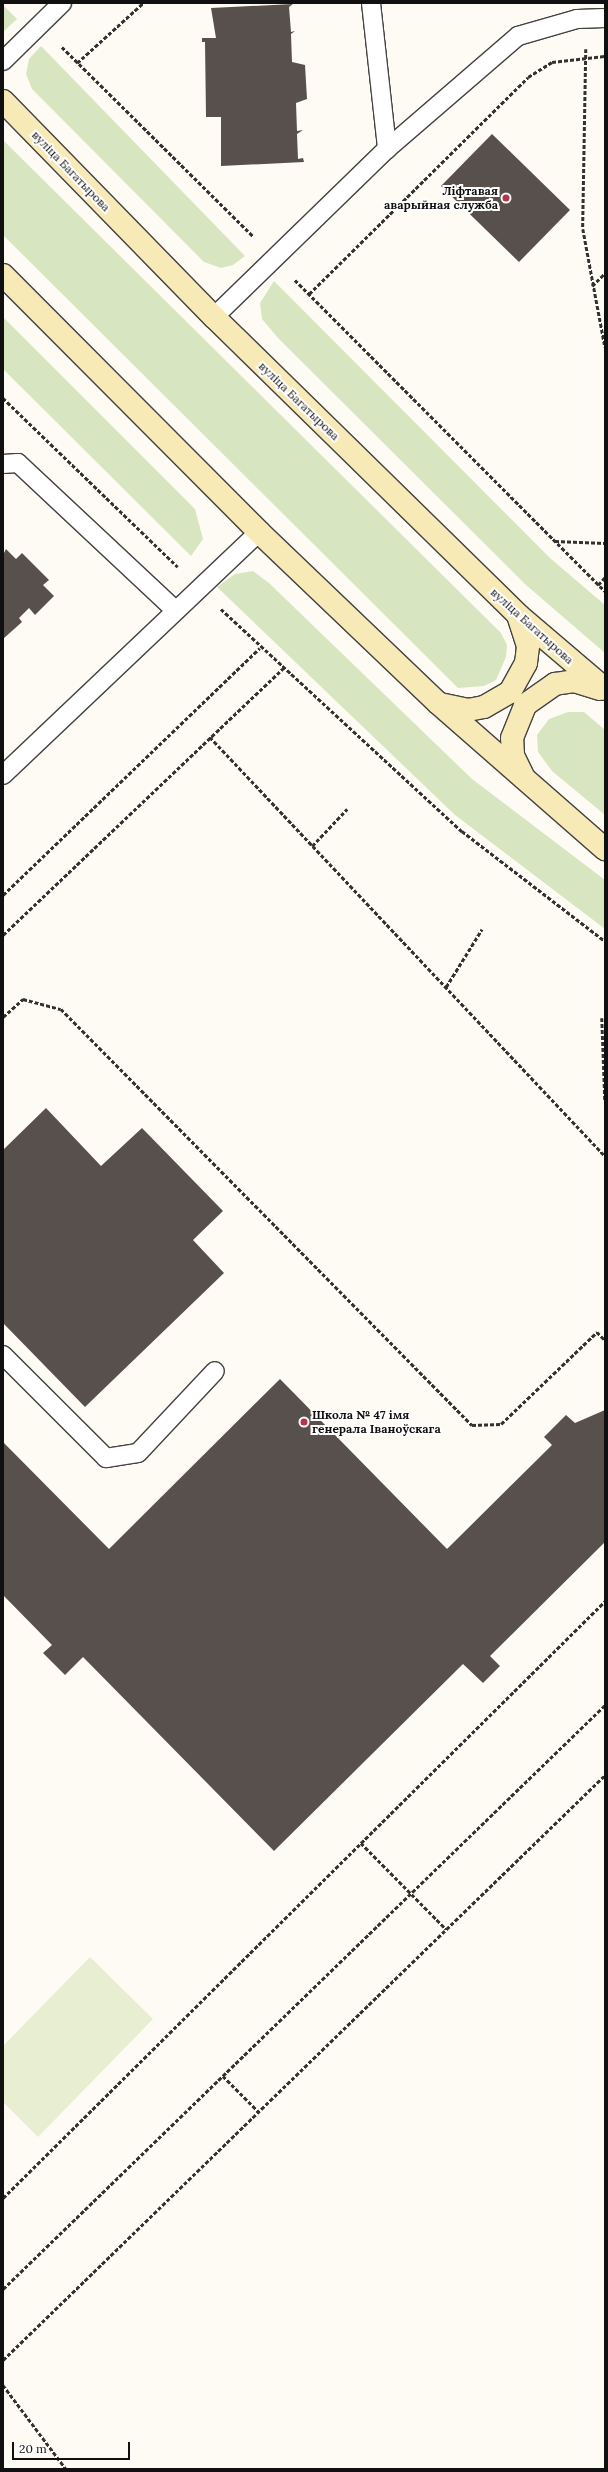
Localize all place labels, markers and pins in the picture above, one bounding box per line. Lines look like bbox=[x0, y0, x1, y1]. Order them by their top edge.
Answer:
place label: Ліфтавая аварыйная служба bbox=[384, 184, 498, 212]
marker: Ліфтавая аварыйная служба bbox=[501, 193, 511, 203]
place label: Школа № 47 імя генерала Іваноўскага bbox=[312, 1408, 441, 1436]
marker: Школа № 47 імя генерала Іваноўскага bbox=[299, 1417, 309, 1427]

